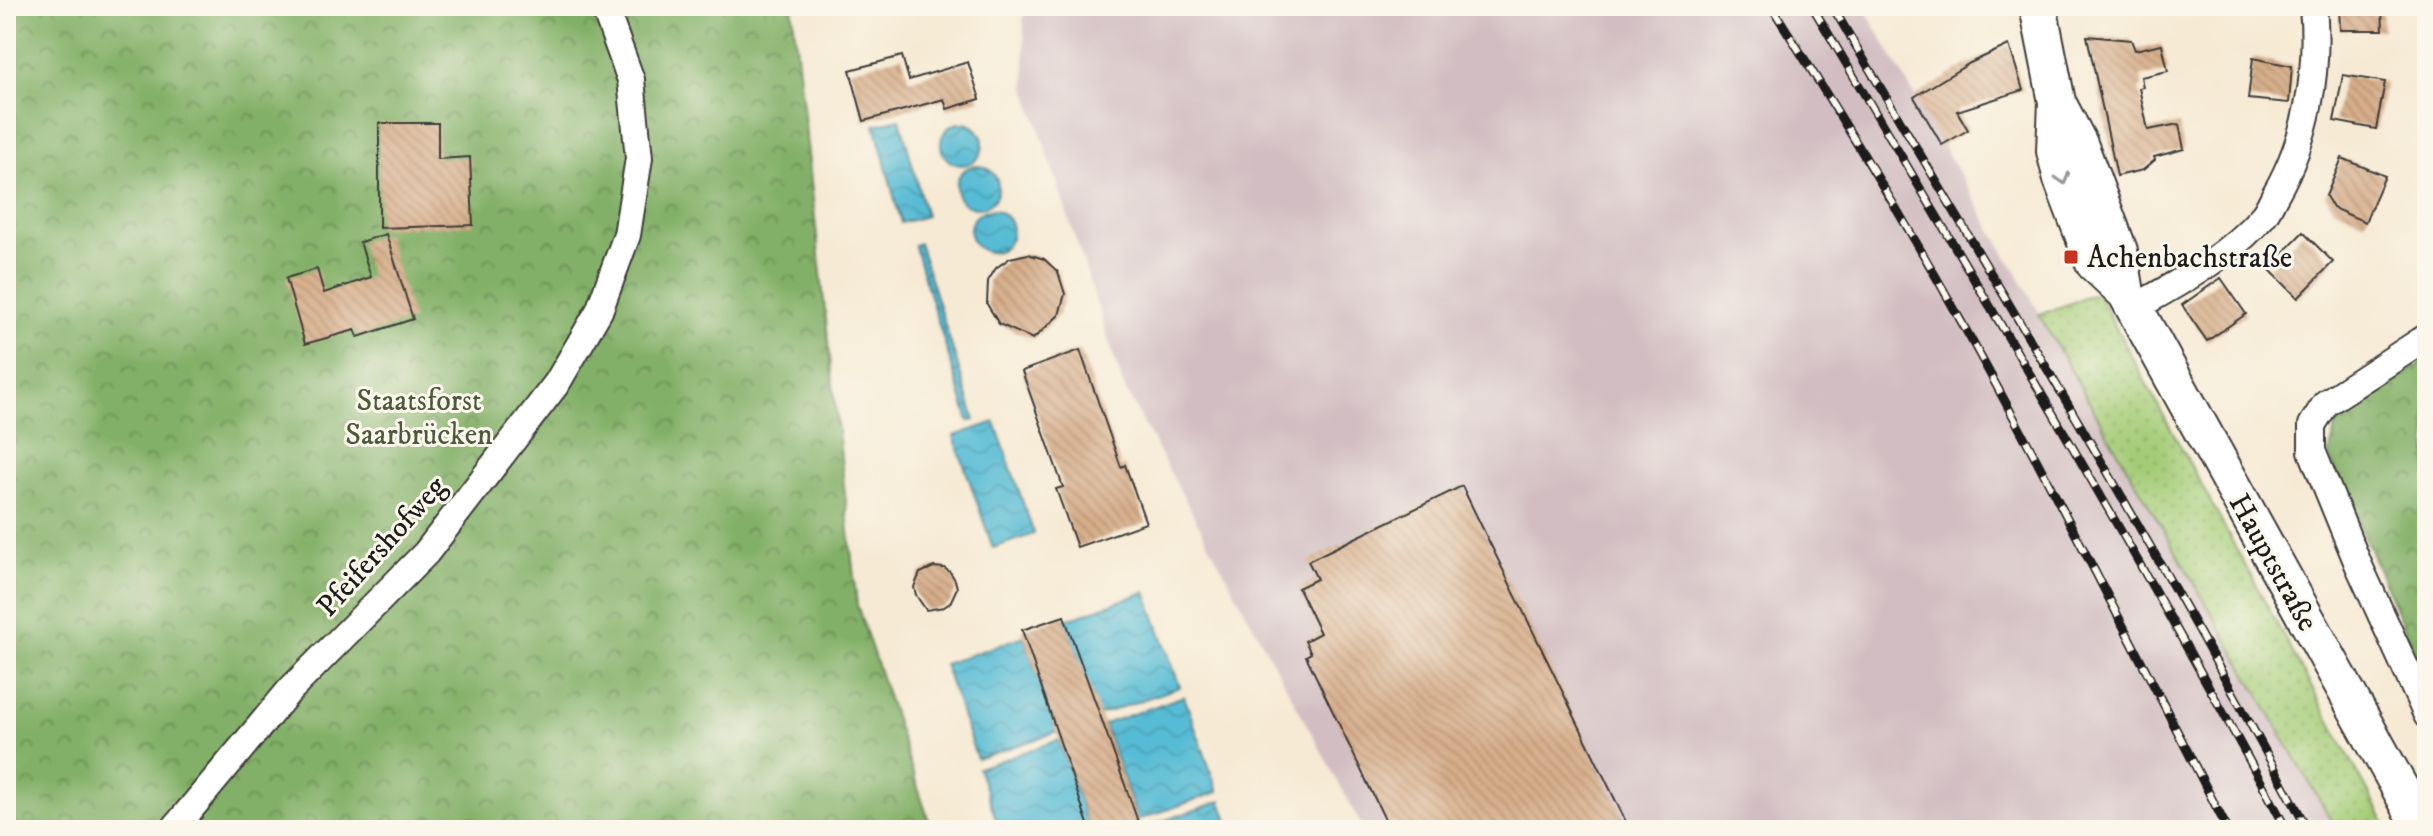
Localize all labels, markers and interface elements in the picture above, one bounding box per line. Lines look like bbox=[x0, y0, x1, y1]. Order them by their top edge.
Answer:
one-way arrow bbox=[2054, 171, 2070, 185]
place label: Achenbachstraße bbox=[2087, 240, 2292, 277]
marker: Achenbachstraße bbox=[2062, 248, 2080, 266]
park label: Staatsforst Saarbrücken bbox=[345, 383, 493, 454]
street label: Pfeifershofweg bbox=[309, 469, 455, 625]
street label: Hauptstraße bbox=[2220, 488, 2326, 638]

